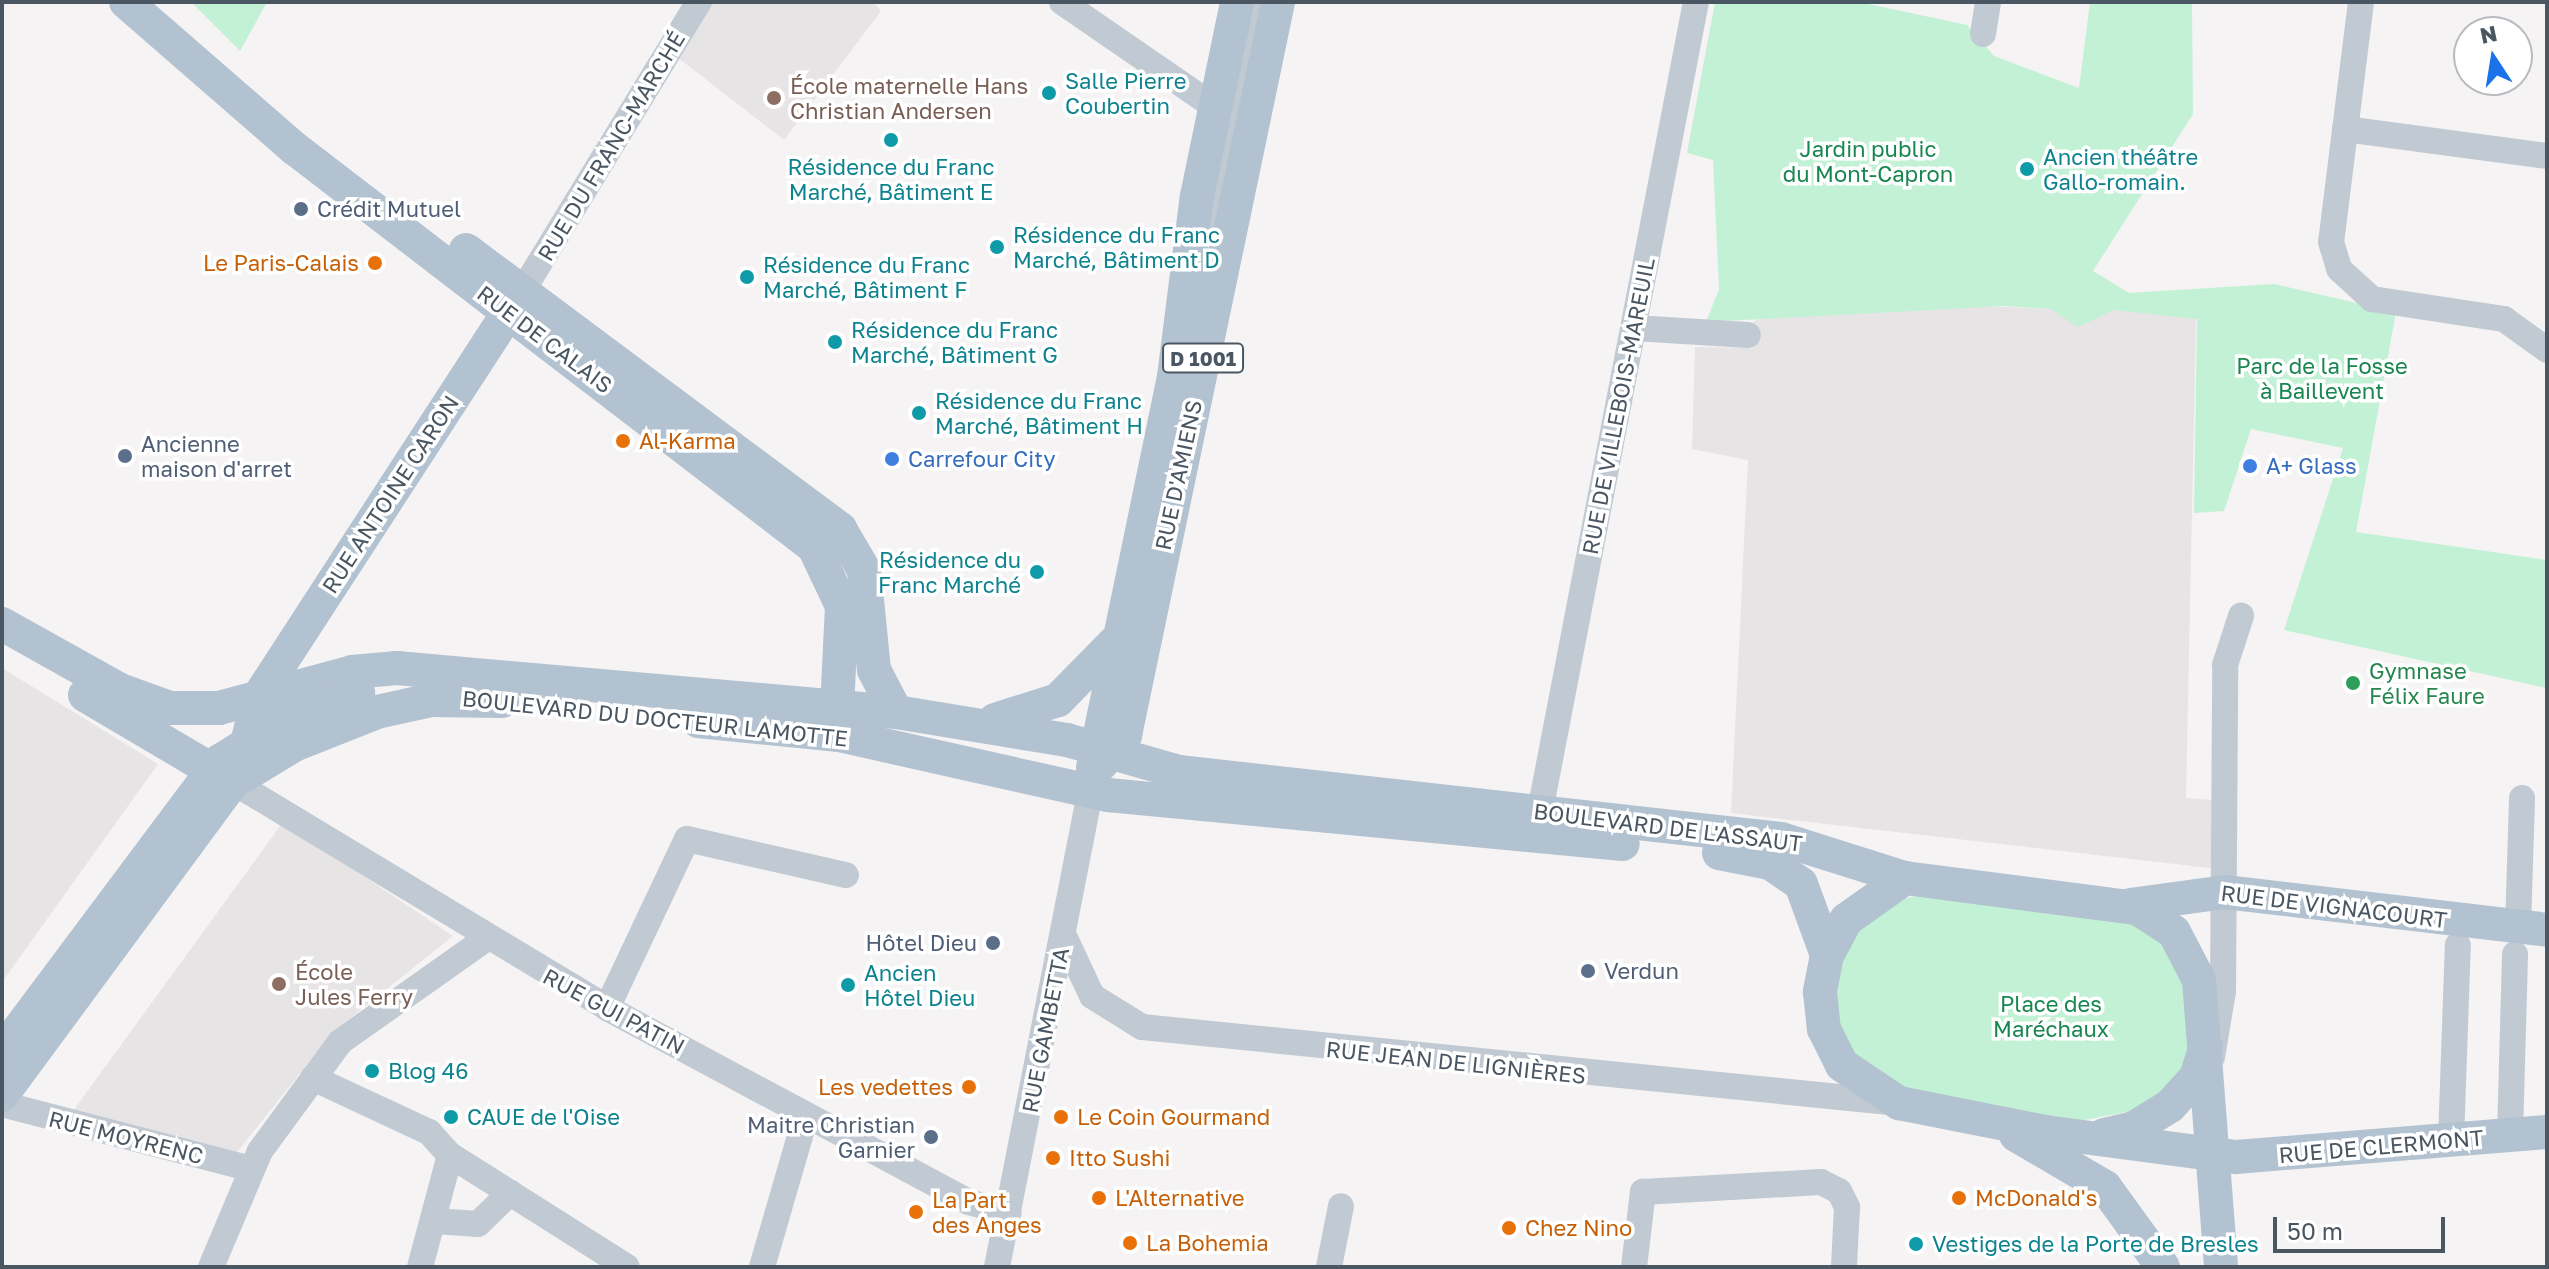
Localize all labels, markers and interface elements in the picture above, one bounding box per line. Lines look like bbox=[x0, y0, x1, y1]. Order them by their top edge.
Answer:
north arrow bbox=[2453, 16, 2533, 96]
text: N bbox=[2477, 19, 2499, 49]
street label: RUE DU FRANC-MARCHÉ bbox=[532, 26, 690, 266]
place label: Salle Pierre Coubertin bbox=[1065, 67, 1186, 118]
place label: École maternelle Hans Christian Andersen bbox=[790, 72, 1028, 124]
marker: Salle Pierre Coubertin bbox=[1040, 84, 1058, 102]
marker: École maternelle Hans Christian Andersen bbox=[765, 89, 783, 107]
marker: Résidence du Franc Marché, Bâtiment E bbox=[882, 131, 900, 149]
park label: Jardin public du Mont-Capron bbox=[1783, 135, 1953, 186]
place label: Ancien théâtre Gallo-romain. bbox=[2043, 143, 2198, 194]
place label: Résidence du Franc Marché, Bâtiment E bbox=[788, 153, 994, 204]
marker: Ancien théâtre Gallo-romain. bbox=[2018, 160, 2036, 178]
place label: Crédit Mutuel bbox=[317, 196, 461, 222]
marker: Crédit Mutuel bbox=[292, 200, 310, 218]
place label: Résidence du Franc Marché, Bâtiment D bbox=[1013, 221, 1220, 272]
marker: Résidence du Franc Marché, Bâtiment D bbox=[988, 238, 1006, 256]
place label: Le Paris-Calais bbox=[203, 250, 359, 276]
place label: Résidence du Franc Marché, Bâtiment F bbox=[763, 251, 970, 302]
marker: Le Paris-Calais bbox=[366, 254, 384, 272]
street label: RUE DE VILLEBOIS-MAREUIL bbox=[1576, 255, 1660, 557]
marker: Résidence du Franc Marché, Bâtiment F bbox=[738, 268, 756, 286]
street label: RUE DE CALAIS bbox=[472, 280, 618, 398]
place label: Résidence du Franc Marché, Bâtiment G bbox=[851, 316, 1058, 368]
marker: Résidence du Franc Marché, Bâtiment G bbox=[826, 333, 844, 351]
road number: D 1001 bbox=[1161, 342, 1245, 374]
park label: Parc de la Fosse à Baillevent bbox=[2236, 352, 2408, 404]
place label: Résidence du Franc Marché, Bâtiment H bbox=[935, 387, 1143, 438]
street label: RUE ANTOINE CARON bbox=[316, 390, 464, 598]
street label: RUE D'AMIENS bbox=[1149, 397, 1207, 553]
marker: Résidence du Franc Marché, Bâtiment H bbox=[910, 404, 928, 422]
place label: Al-Karma bbox=[639, 428, 736, 454]
place label: Ancienne maison d'arret bbox=[141, 430, 292, 482]
marker: Al-Karma bbox=[614, 432, 632, 450]
place label: Carrefour City bbox=[908, 446, 1056, 472]
marker: Ancienne maison d'arret bbox=[116, 447, 134, 465]
marker: Carrefour City bbox=[883, 450, 901, 468]
place label: A+ Glass bbox=[2266, 453, 2357, 479]
marker: A+ Glass bbox=[2241, 457, 2259, 475]
place label: Résidence du Franc Marché bbox=[878, 546, 1021, 598]
marker: Résidence du Franc Marché bbox=[1028, 563, 1046, 581]
place label: Gymnase Félix Faure bbox=[2369, 657, 2485, 708]
marker: Gymnase Félix Faure bbox=[2344, 674, 2362, 692]
street label: BOULEVARD DU DOCTEUR LAMOTTE bbox=[461, 685, 849, 751]
street label: BOULEVARD DE L'ASSAUT bbox=[1532, 797, 1804, 857]
street label: RUE DE VIGNACOURT bbox=[2219, 879, 2449, 933]
place label: Hôtel Dieu bbox=[866, 930, 977, 956]
marker: Hôtel Dieu bbox=[984, 934, 1002, 952]
street label: RUE GAMBETTA bbox=[1016, 945, 1074, 1115]
place label: École Jules Ferry bbox=[295, 958, 413, 1010]
place label: Verdun bbox=[1604, 958, 1679, 984]
place label: Ancien Hôtel Dieu bbox=[864, 959, 975, 1010]
marker: Verdun bbox=[1579, 962, 1597, 980]
street label: RUE GUI PATIN bbox=[539, 963, 689, 1059]
marker: École Jules Ferry bbox=[270, 975, 288, 993]
marker: Ancien Hôtel Dieu bbox=[839, 976, 857, 994]
park label: Place des Maréchaux bbox=[1993, 990, 2109, 1042]
street label: RUE JEAN DE LIGNIÈRES bbox=[1325, 1035, 1587, 1089]
place label: Blog 46 bbox=[388, 1058, 469, 1084]
marker: Blog 46 bbox=[363, 1062, 381, 1080]
place label: Les vedettes bbox=[818, 1074, 953, 1100]
marker: Les vedettes bbox=[960, 1078, 978, 1096]
place label: CAUE de l'Oise bbox=[467, 1104, 620, 1130]
place label: Le Coin Gourmand bbox=[1077, 1104, 1270, 1130]
street label: RUE MOYRENC bbox=[46, 1105, 206, 1169]
marker: CAUE de l'Oise bbox=[442, 1108, 460, 1126]
marker: Le Coin Gourmand bbox=[1052, 1108, 1070, 1126]
place label: Maitre Christian Garnier bbox=[747, 1111, 915, 1162]
street label: RUE DE CLERMONT bbox=[2278, 1124, 2484, 1168]
marker: Maitre Christian Garnier bbox=[922, 1128, 940, 1146]
place label: Itto Sushi bbox=[1069, 1145, 1170, 1171]
marker: Itto Sushi bbox=[1044, 1149, 1062, 1167]
place label: L'Alternative bbox=[1115, 1185, 1245, 1211]
place label: McDonald's bbox=[1975, 1185, 2097, 1211]
place label: La Part des Anges bbox=[932, 1186, 1042, 1238]
marker: L'Alternative bbox=[1090, 1189, 1108, 1207]
marker: McDonald's bbox=[1950, 1189, 1968, 1207]
scale bar bbox=[2277, 1201, 2449, 1251]
marker: La Part des Anges bbox=[907, 1203, 925, 1221]
place label: Chez Nino bbox=[1525, 1215, 1632, 1241]
text: 50 m bbox=[2287, 1216, 2343, 1245]
marker: Chez Nino bbox=[1500, 1219, 1518, 1237]
place label: La Bohemia bbox=[1146, 1230, 1269, 1256]
place label: Vestiges de la Porte de Bresles bbox=[1932, 1231, 2259, 1257]
marker: La Bohemia bbox=[1121, 1234, 1139, 1252]
marker: Vestiges de la Porte de Bresles bbox=[1907, 1235, 1925, 1253]

